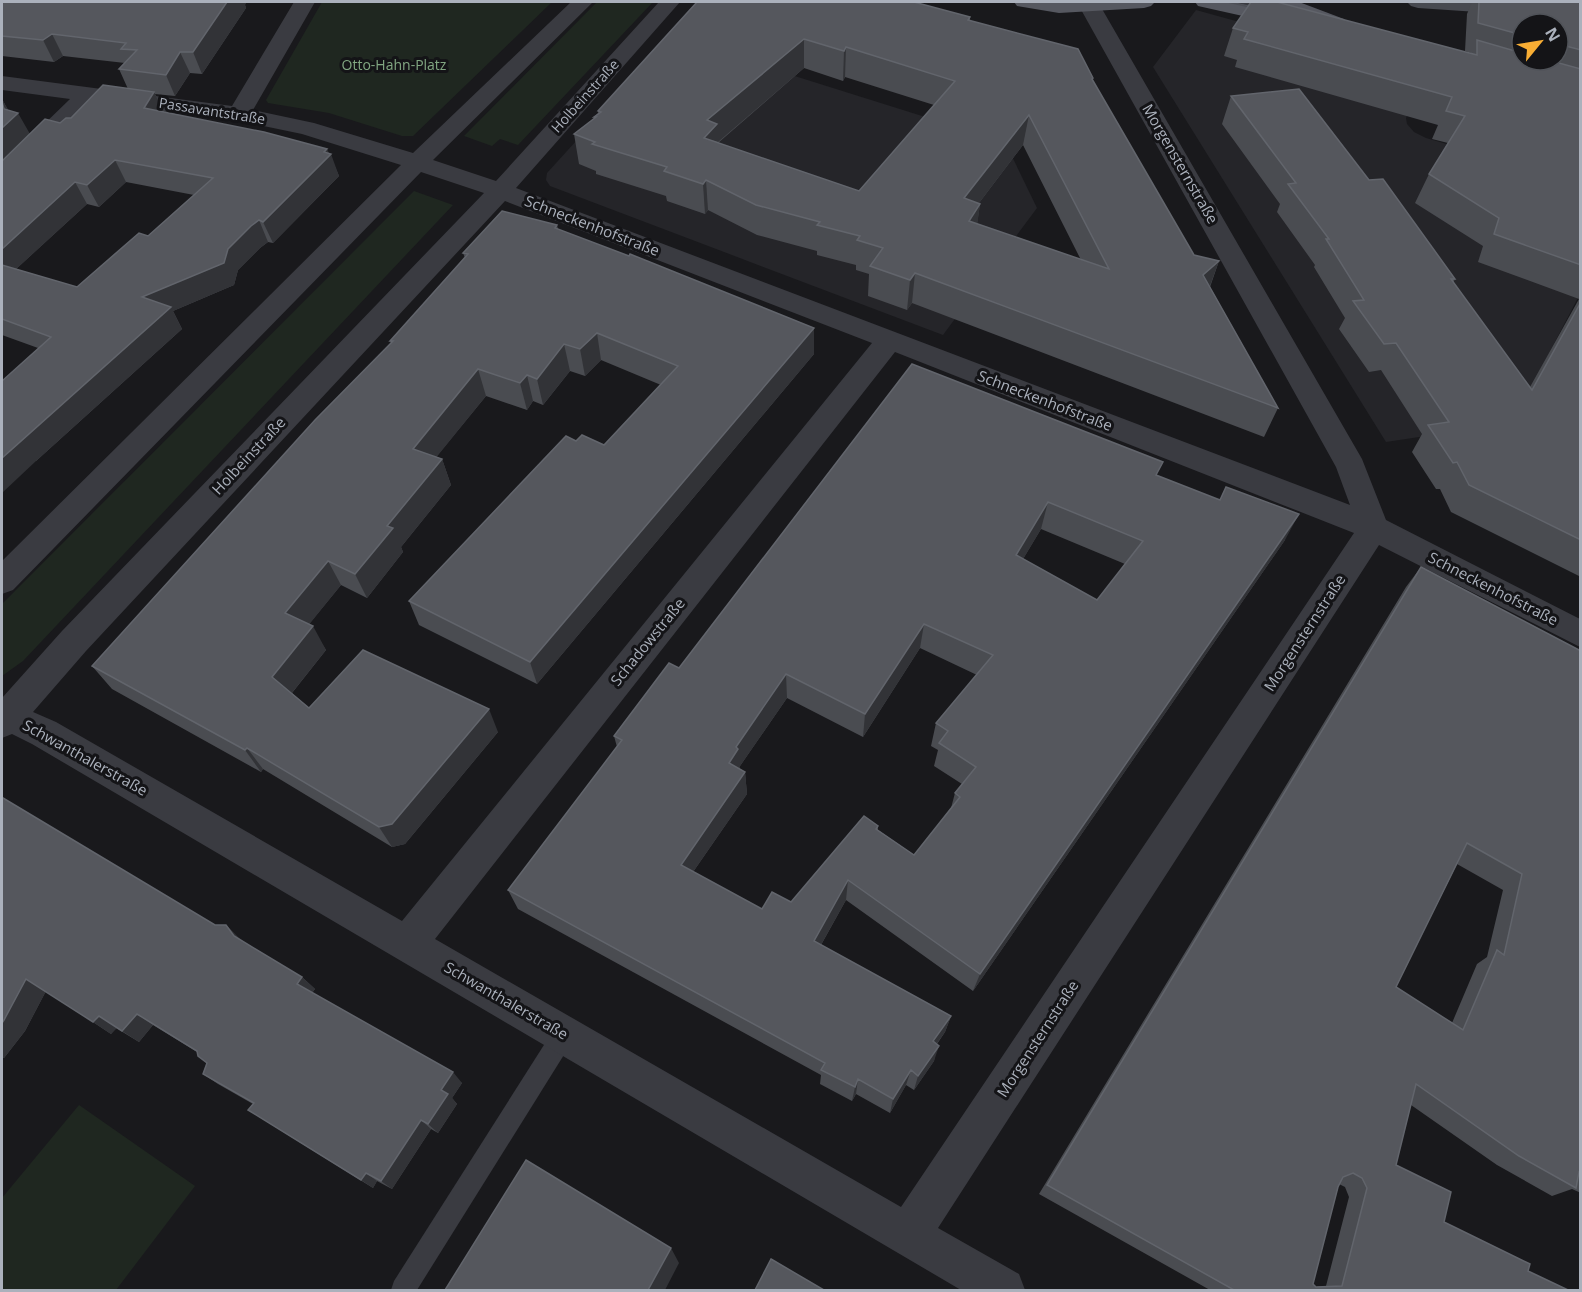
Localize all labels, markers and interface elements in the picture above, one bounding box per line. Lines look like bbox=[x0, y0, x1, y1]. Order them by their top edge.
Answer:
north arrow bbox=[1510, 12, 1570, 72]
text: N bbox=[1540, 23, 1566, 46]
park label: Otto-Hahn-Platz bbox=[342, 55, 447, 74]
street label: Holbeinstraße bbox=[547, 55, 623, 136]
street label: Passavantstraße bbox=[158, 93, 267, 128]
street label: Morgensternstraße bbox=[1138, 100, 1223, 227]
street label: Schneckenhofstraße bbox=[522, 190, 663, 260]
street label: Schneckenhofstraße bbox=[975, 365, 1116, 435]
street label: Holbeinstraße bbox=[207, 412, 289, 498]
street label: Schneckenhofstraße bbox=[1425, 547, 1562, 629]
street label: Morgensternstraße bbox=[1259, 570, 1349, 695]
street label: Schadowstraße bbox=[606, 593, 689, 689]
street label: Schwanthalerstraße bbox=[20, 715, 151, 800]
street label: Schwanthalerstraße bbox=[441, 957, 572, 1044]
street label: Morgensternstraße bbox=[992, 976, 1082, 1101]

